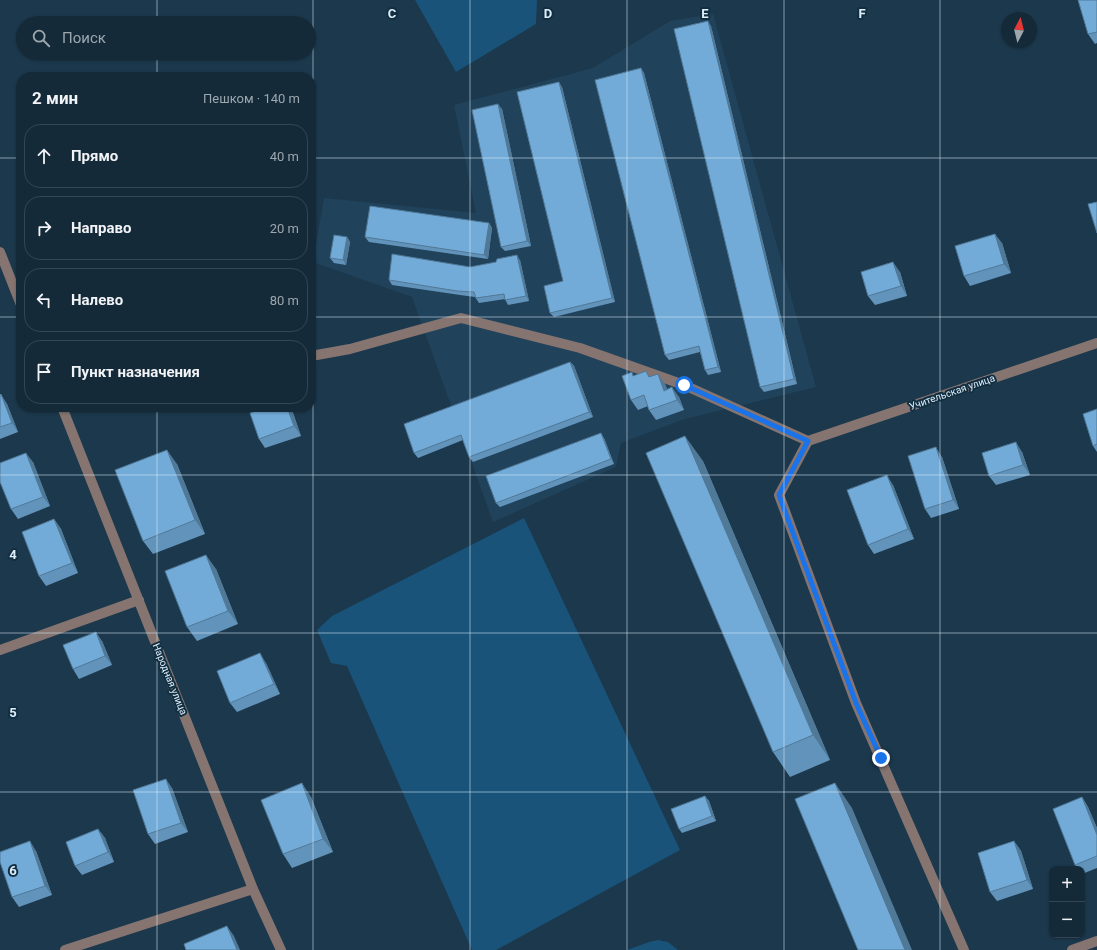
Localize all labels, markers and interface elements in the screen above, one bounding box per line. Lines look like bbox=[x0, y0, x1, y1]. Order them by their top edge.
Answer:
text: C bbox=[388, 6, 397, 21]
text: D bbox=[544, 6, 552, 21]
text: E bbox=[701, 6, 709, 21]
text: F bbox=[858, 6, 866, 21]
north arrow bbox=[1001, 12, 1037, 48]
search box bbox=[16, 16, 316, 60]
icon: search bbox=[30, 27, 52, 49]
text: Поиск bbox=[62, 29, 106, 47]
text: 2 мин bbox=[32, 88, 78, 108]
text: Пешком · 140 m bbox=[203, 91, 300, 106]
icon: ahead bbox=[33, 145, 55, 167]
text: Прямо bbox=[71, 147, 118, 165]
text: 40 m bbox=[270, 149, 299, 164]
icon: right bbox=[33, 217, 55, 239]
text: Направо bbox=[71, 219, 132, 237]
text: 20 m bbox=[270, 221, 299, 236]
icon: left bbox=[33, 289, 55, 311]
text: Налево bbox=[71, 291, 123, 309]
text: 80 m bbox=[270, 293, 299, 308]
icon: arrive bbox=[33, 361, 55, 383]
text: Пункт назначения bbox=[71, 363, 200, 381]
street label: Учительская улица bbox=[908, 372, 996, 412]
route start bbox=[675, 376, 693, 394]
text: 4 bbox=[9, 547, 17, 562]
street label: Народная улица bbox=[151, 642, 189, 716]
text: 5 bbox=[9, 705, 17, 720]
route end bbox=[872, 749, 890, 767]
text: 6 bbox=[9, 863, 17, 878]
map controls bbox=[1049, 866, 1085, 938]
button: + bbox=[1049, 866, 1085, 902]
button: − bbox=[1049, 902, 1085, 938]

